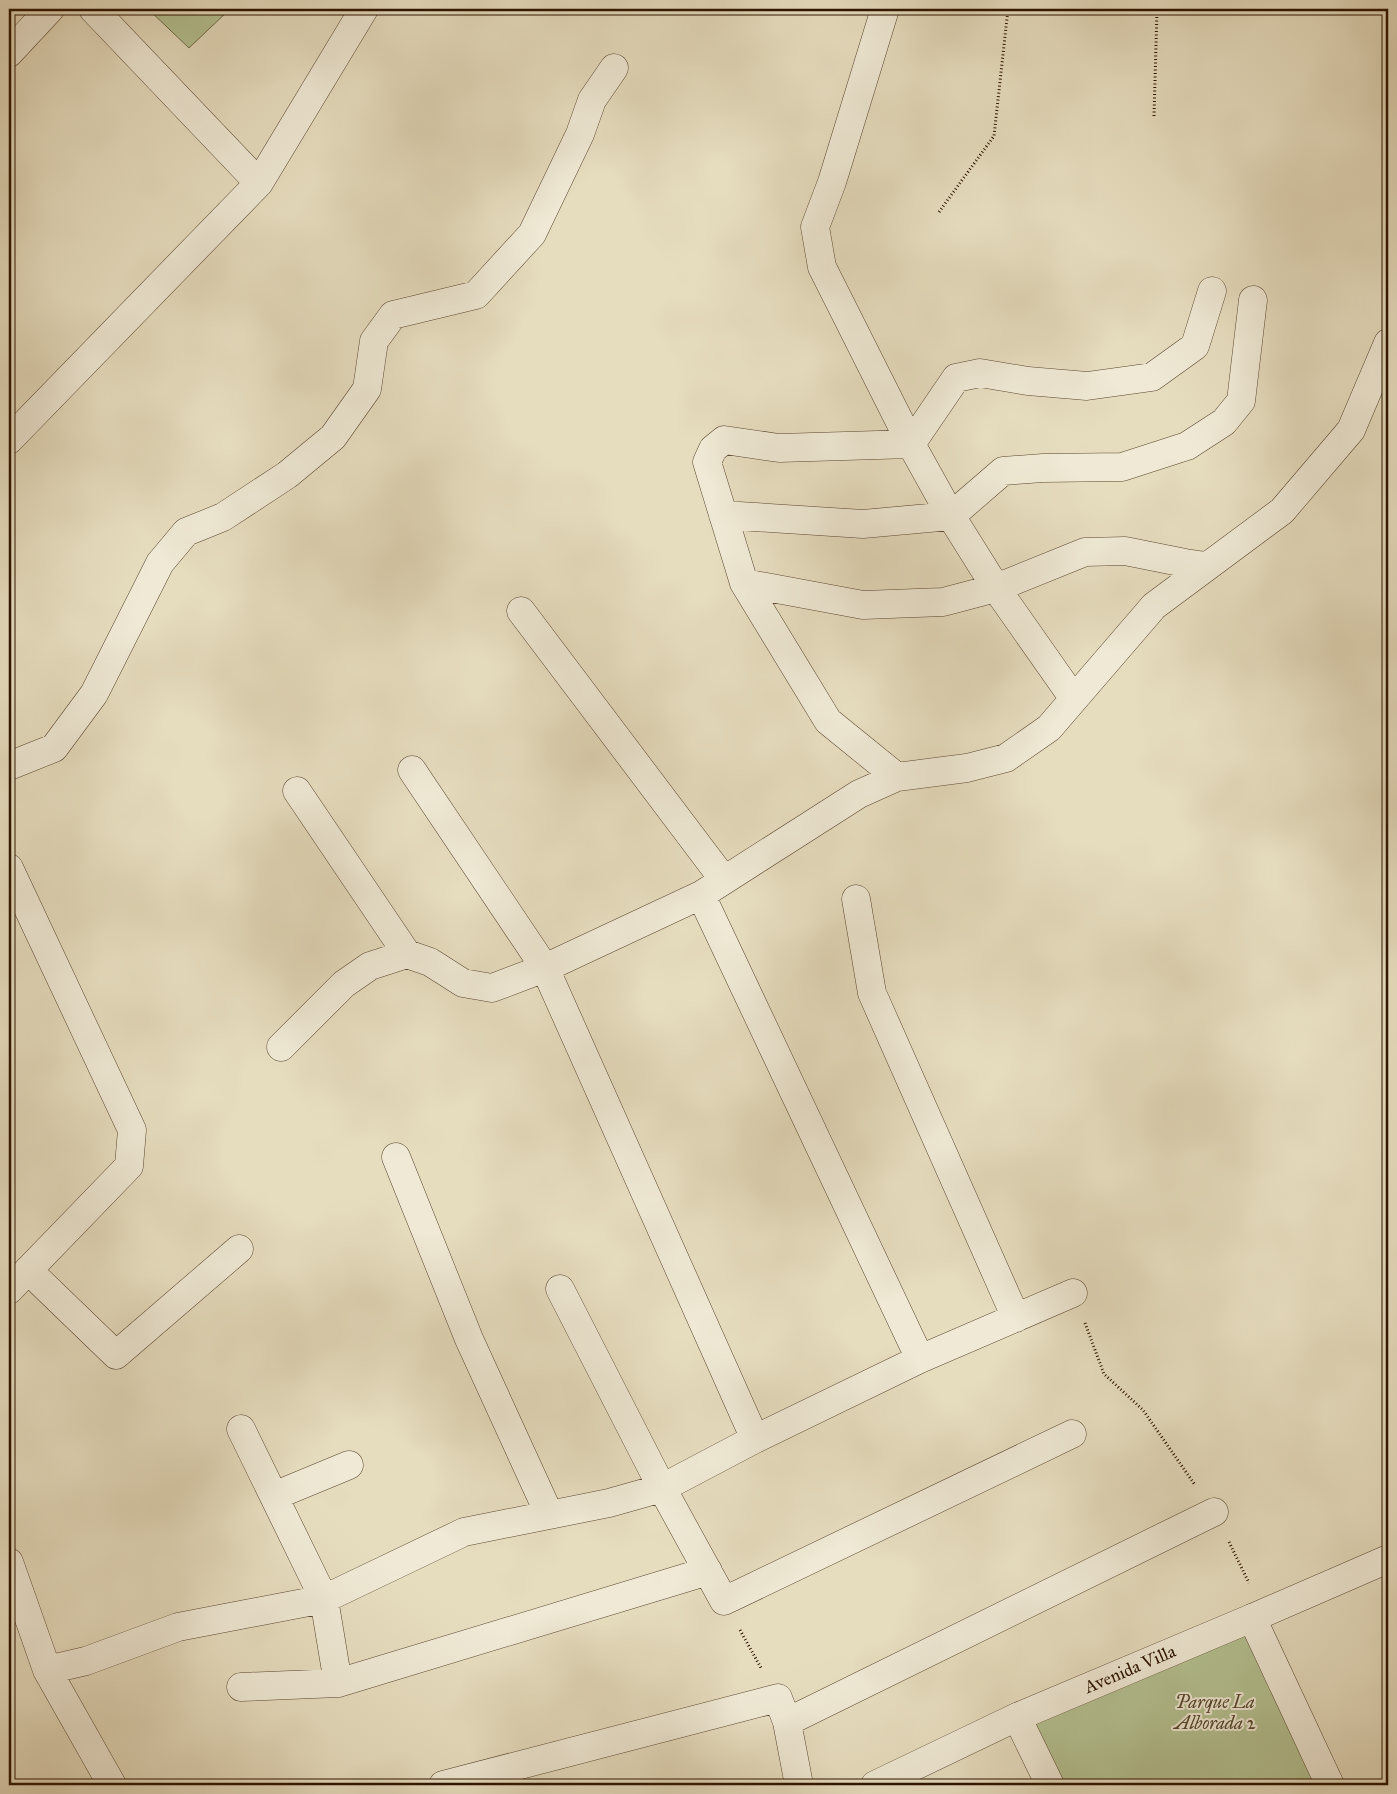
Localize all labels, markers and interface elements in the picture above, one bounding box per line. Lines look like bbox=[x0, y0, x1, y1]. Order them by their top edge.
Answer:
street label: Avenida Villa bbox=[1080, 1640, 1179, 1699]
park label: Parque La Alborada 2 bbox=[1173, 1691, 1256, 1734]

